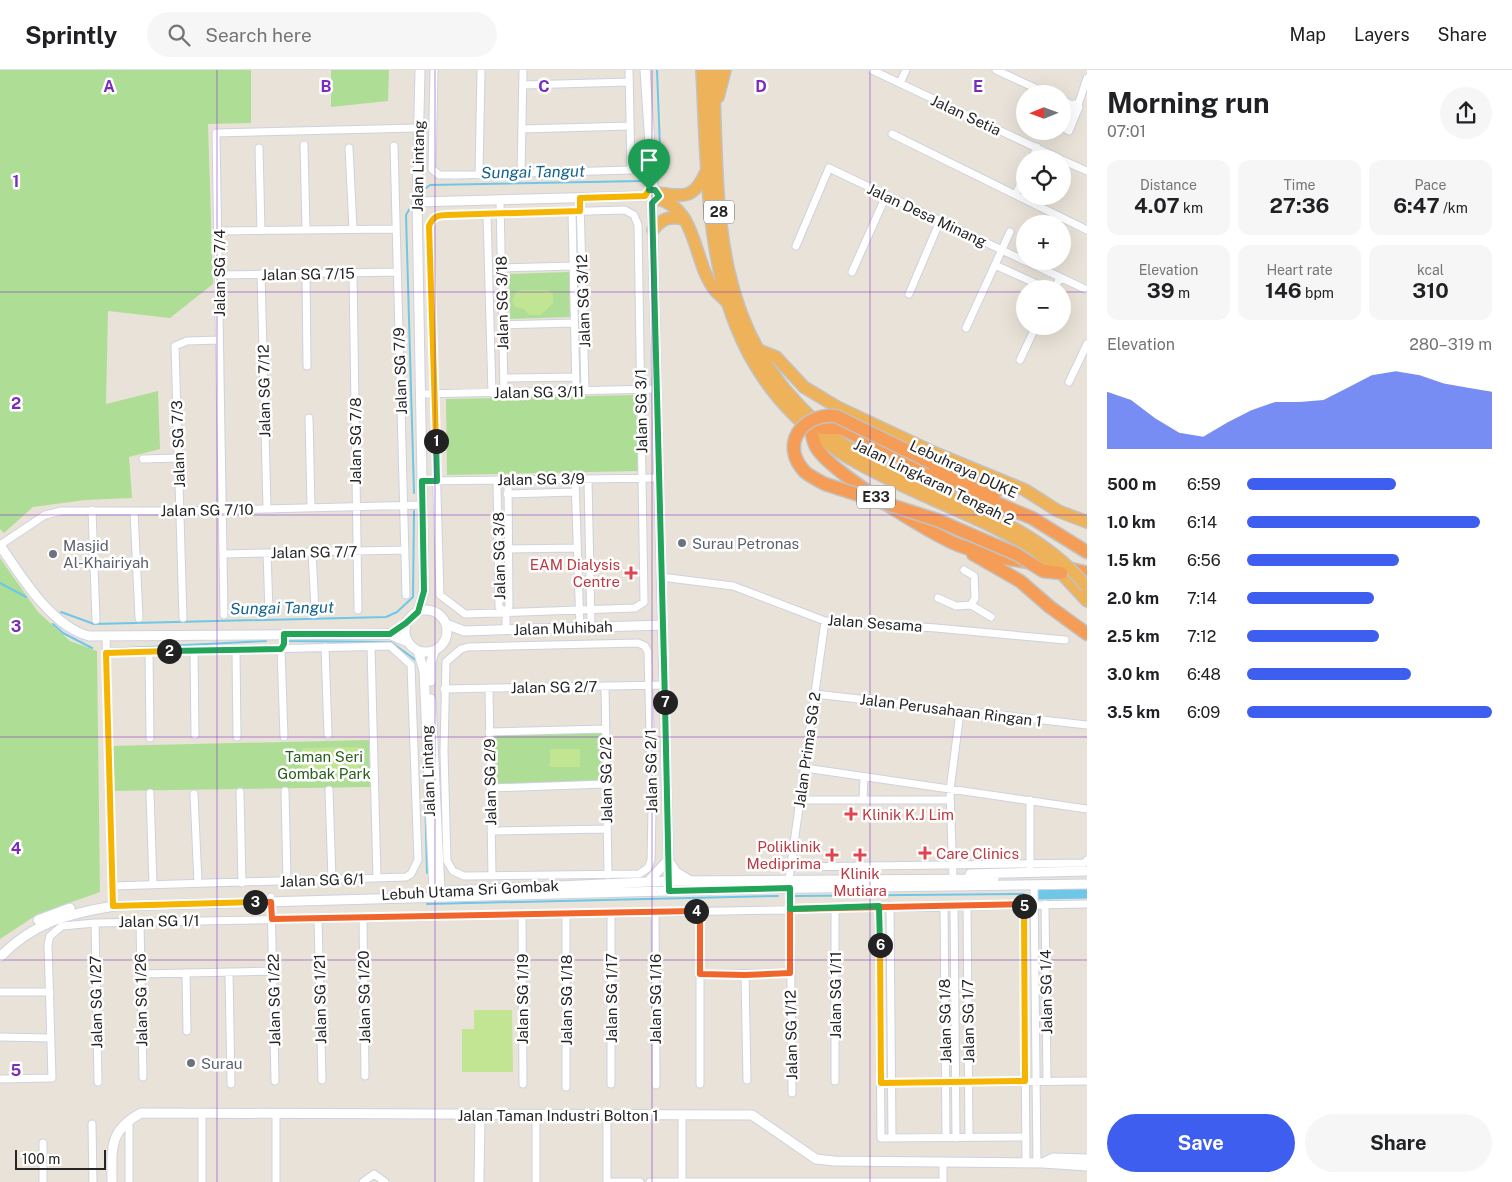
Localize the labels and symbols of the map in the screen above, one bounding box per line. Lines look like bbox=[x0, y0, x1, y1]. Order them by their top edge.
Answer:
text: A bbox=[103, 77, 115, 96]
text: B bbox=[321, 77, 332, 96]
text: C bbox=[538, 77, 550, 96]
text: D bbox=[755, 77, 767, 96]
text: E bbox=[973, 77, 983, 96]
north arrow bbox=[1016, 85, 1071, 140]
street label: Jalan Setia bbox=[928, 91, 1004, 139]
street label: Jalan Lintang bbox=[409, 120, 427, 212]
pin bbox=[628, 139, 670, 190]
water label: Sungai Tangut bbox=[481, 162, 585, 182]
text: 1 bbox=[13, 172, 19, 191]
street label: Jalan Desa Minang bbox=[865, 180, 989, 250]
road number: 28 bbox=[704, 200, 734, 224]
street label: Jalan SG 7/4 bbox=[211, 229, 228, 317]
street label: Jalan SG 3/12 bbox=[573, 254, 593, 348]
street label: Jalan SG 3/18 bbox=[493, 256, 511, 350]
street label: Jalan SG 7/15 bbox=[261, 265, 355, 283]
street label: Jalan SG 7/9 bbox=[390, 327, 410, 415]
street label: Jalan SG 7/12 bbox=[255, 344, 273, 438]
street label: Jalan SG 3/1 bbox=[632, 369, 650, 453]
street label: Jalan SG 3/11 bbox=[494, 383, 584, 401]
text: 2 bbox=[11, 394, 21, 413]
street label: Jalan SG 7/8 bbox=[347, 397, 364, 485]
street label: Jalan SG 7/3 bbox=[168, 400, 188, 488]
pin: 1 bbox=[424, 428, 448, 454]
street label: Jalan Lingkaran Tengah 2 bbox=[851, 436, 1017, 528]
street label: Lebuhraya DUKE bbox=[907, 437, 1021, 501]
street label: Jalan SG 3/9 bbox=[497, 470, 585, 488]
road number: E33 bbox=[857, 486, 895, 508]
street label: Jalan SG 7/10 bbox=[160, 501, 254, 519]
street label: Jalan SG 3/8 bbox=[490, 512, 508, 600]
place label: Surau Petronas bbox=[692, 535, 799, 552]
place label: Masjid Al-Khairiyah bbox=[63, 537, 149, 571]
marker: Surau Petronas bbox=[676, 537, 688, 549]
street label: Jalan SG 7/7 bbox=[270, 543, 358, 561]
marker: Masjid Al-Khairiyah bbox=[47, 548, 59, 560]
place label: EAM Dialysis Centre bbox=[530, 556, 620, 590]
marker: EAM Dialysis Centre bbox=[624, 566, 638, 580]
water label: Sungai Tangut bbox=[230, 598, 334, 618]
street label: Jalan Sesama bbox=[827, 611, 923, 635]
text: 3 bbox=[11, 617, 21, 636]
street label: Jalan Muhibah bbox=[513, 618, 613, 638]
pin: 2 bbox=[156, 638, 182, 664]
street label: Jalan SG 2/7 bbox=[510, 678, 598, 696]
pin: 7 bbox=[652, 690, 678, 714]
street label: Jalan Perusahaan Ringan 1 bbox=[859, 690, 1043, 730]
street label: Jalan Prima SG 2 bbox=[790, 691, 824, 809]
street label: Jalan Lintang bbox=[418, 725, 438, 817]
street label: Jalan SG 2/1 bbox=[642, 729, 660, 813]
street label: Jalan SG 2/2 bbox=[597, 736, 615, 824]
street label: Jalan SG 2/9 bbox=[481, 738, 499, 826]
park label: Taman Seri Gombak Park bbox=[277, 748, 371, 782]
place label: Klinik K.J Lim bbox=[862, 806, 954, 823]
marker: Klinik K.J Lim bbox=[844, 807, 858, 821]
place label: Poliklinik Mediprima bbox=[747, 838, 821, 872]
text: 4 bbox=[11, 839, 22, 858]
place label: Care Clinics bbox=[936, 845, 1019, 862]
marker: Care Clinics bbox=[918, 846, 932, 860]
marker: Poliklinik Mediprima bbox=[825, 848, 839, 862]
marker: Klinik Mutiara bbox=[853, 848, 867, 862]
place label: Klinik Mutiara bbox=[833, 865, 887, 899]
street label: Jalan SG 6/1 bbox=[280, 870, 364, 890]
street label: Lebuh Utama Sri Gombak bbox=[381, 877, 559, 903]
pin: 3 bbox=[242, 890, 268, 914]
pin: 5 bbox=[1012, 894, 1036, 918]
pin: 4 bbox=[684, 898, 708, 924]
street label: Jalan SG 1/1 bbox=[118, 912, 200, 930]
pin: 6 bbox=[868, 932, 892, 958]
street label: Jalan SG 1/20 bbox=[355, 950, 373, 1044]
street label: Jalan SG 1/4 bbox=[1037, 950, 1055, 1034]
street label: Jalan SG 1/11 bbox=[827, 951, 844, 1039]
street label: Jalan SG 1/26 bbox=[132, 953, 150, 1047]
street label: Jalan SG 1/22 bbox=[265, 953, 283, 1047]
street label: Jalan SG 1/17 bbox=[603, 953, 620, 1043]
street label: Jalan SG 1/21 bbox=[311, 954, 329, 1044]
street label: Jalan SG 1/19 bbox=[514, 954, 531, 1044]
street label: Jalan SG 1/16 bbox=[647, 954, 664, 1044]
street label: Jalan SG 1/27 bbox=[87, 955, 105, 1049]
street label: Jalan SG 1/18 bbox=[558, 955, 575, 1045]
street label: Jalan SG 1/8 bbox=[936, 978, 954, 1064]
street label: Jalan SG 1/7 bbox=[959, 979, 977, 1063]
street label: Jalan SG 1/12 bbox=[782, 990, 800, 1080]
place label: Surau bbox=[201, 1055, 242, 1072]
marker: Surau bbox=[185, 1057, 197, 1069]
text: 5 bbox=[11, 1061, 22, 1080]
street label: Jalan Taman Industri Bolton 1 bbox=[457, 1107, 659, 1124]
scale bar bbox=[15, 1147, 106, 1170]

